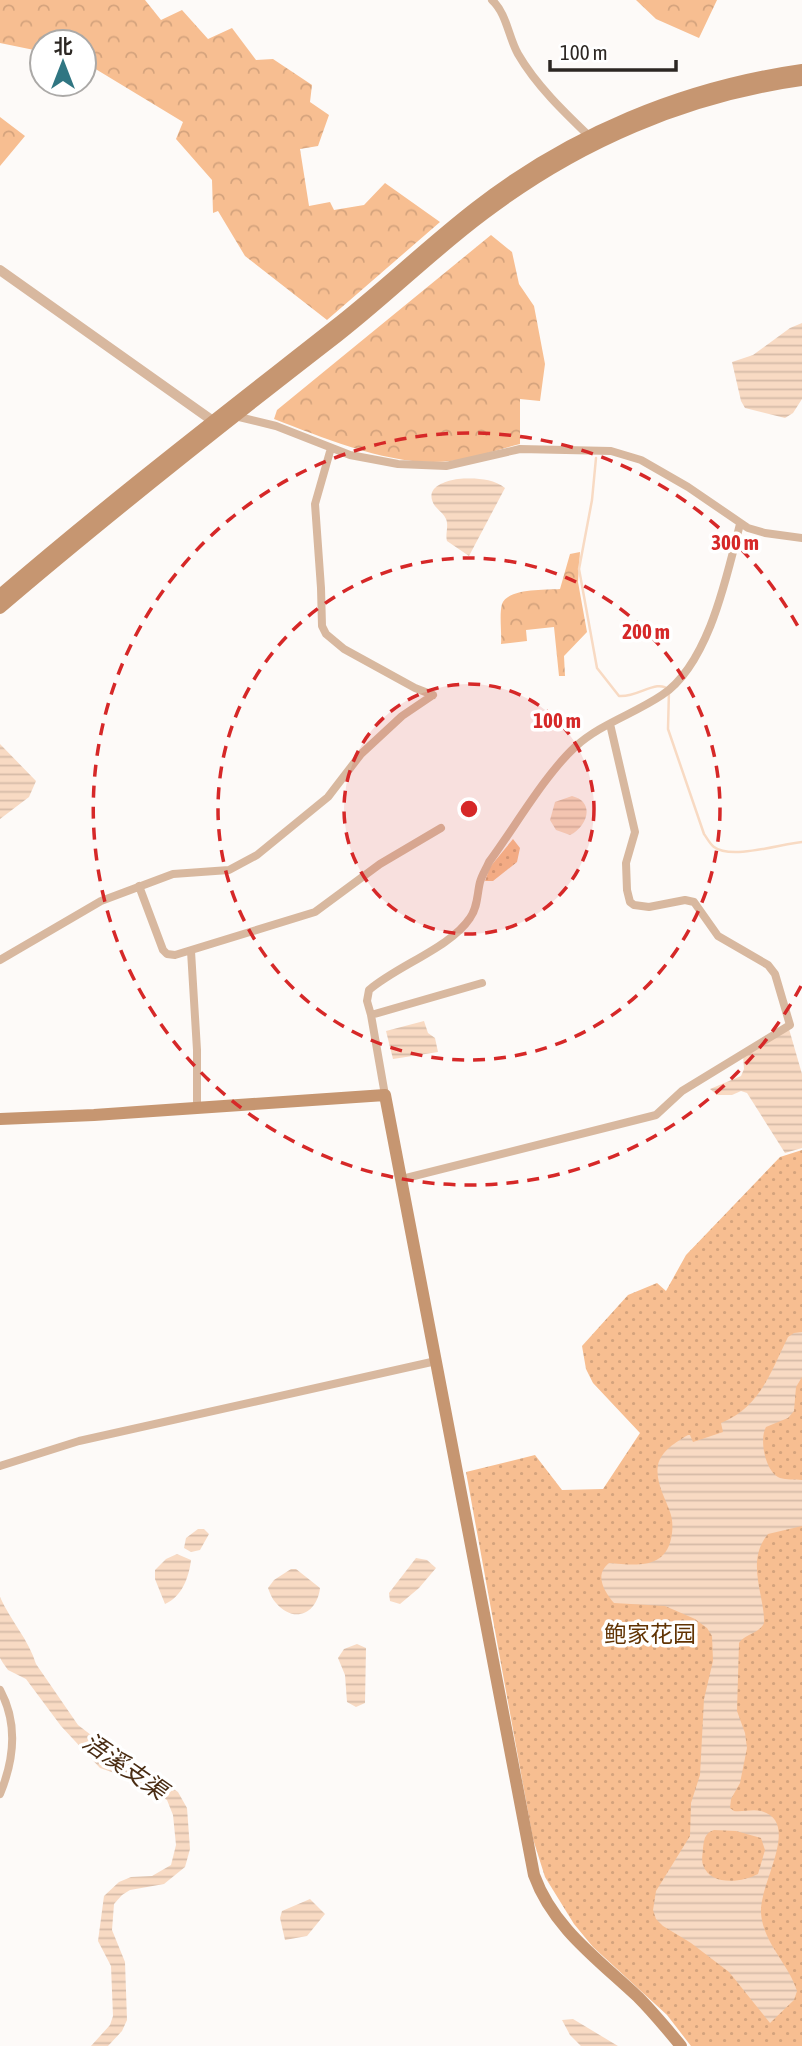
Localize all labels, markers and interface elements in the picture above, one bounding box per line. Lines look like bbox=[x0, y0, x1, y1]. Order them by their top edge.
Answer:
north arrow bbox=[28, 28, 98, 98]
scale bar bbox=[550, 28, 676, 72]
text: 北 bbox=[53, 35, 73, 57]
text: 100 m bbox=[560, 40, 608, 64]
text: 300 m bbox=[711, 530, 759, 554]
text: 200 m bbox=[622, 619, 670, 643]
text: 100 m bbox=[533, 708, 581, 732]
centre of rings bbox=[457, 797, 481, 821]
park label: 鲍家花园 bbox=[604, 1621, 696, 1647]
water label: 浯溪支渠 bbox=[78, 1727, 175, 1806]

